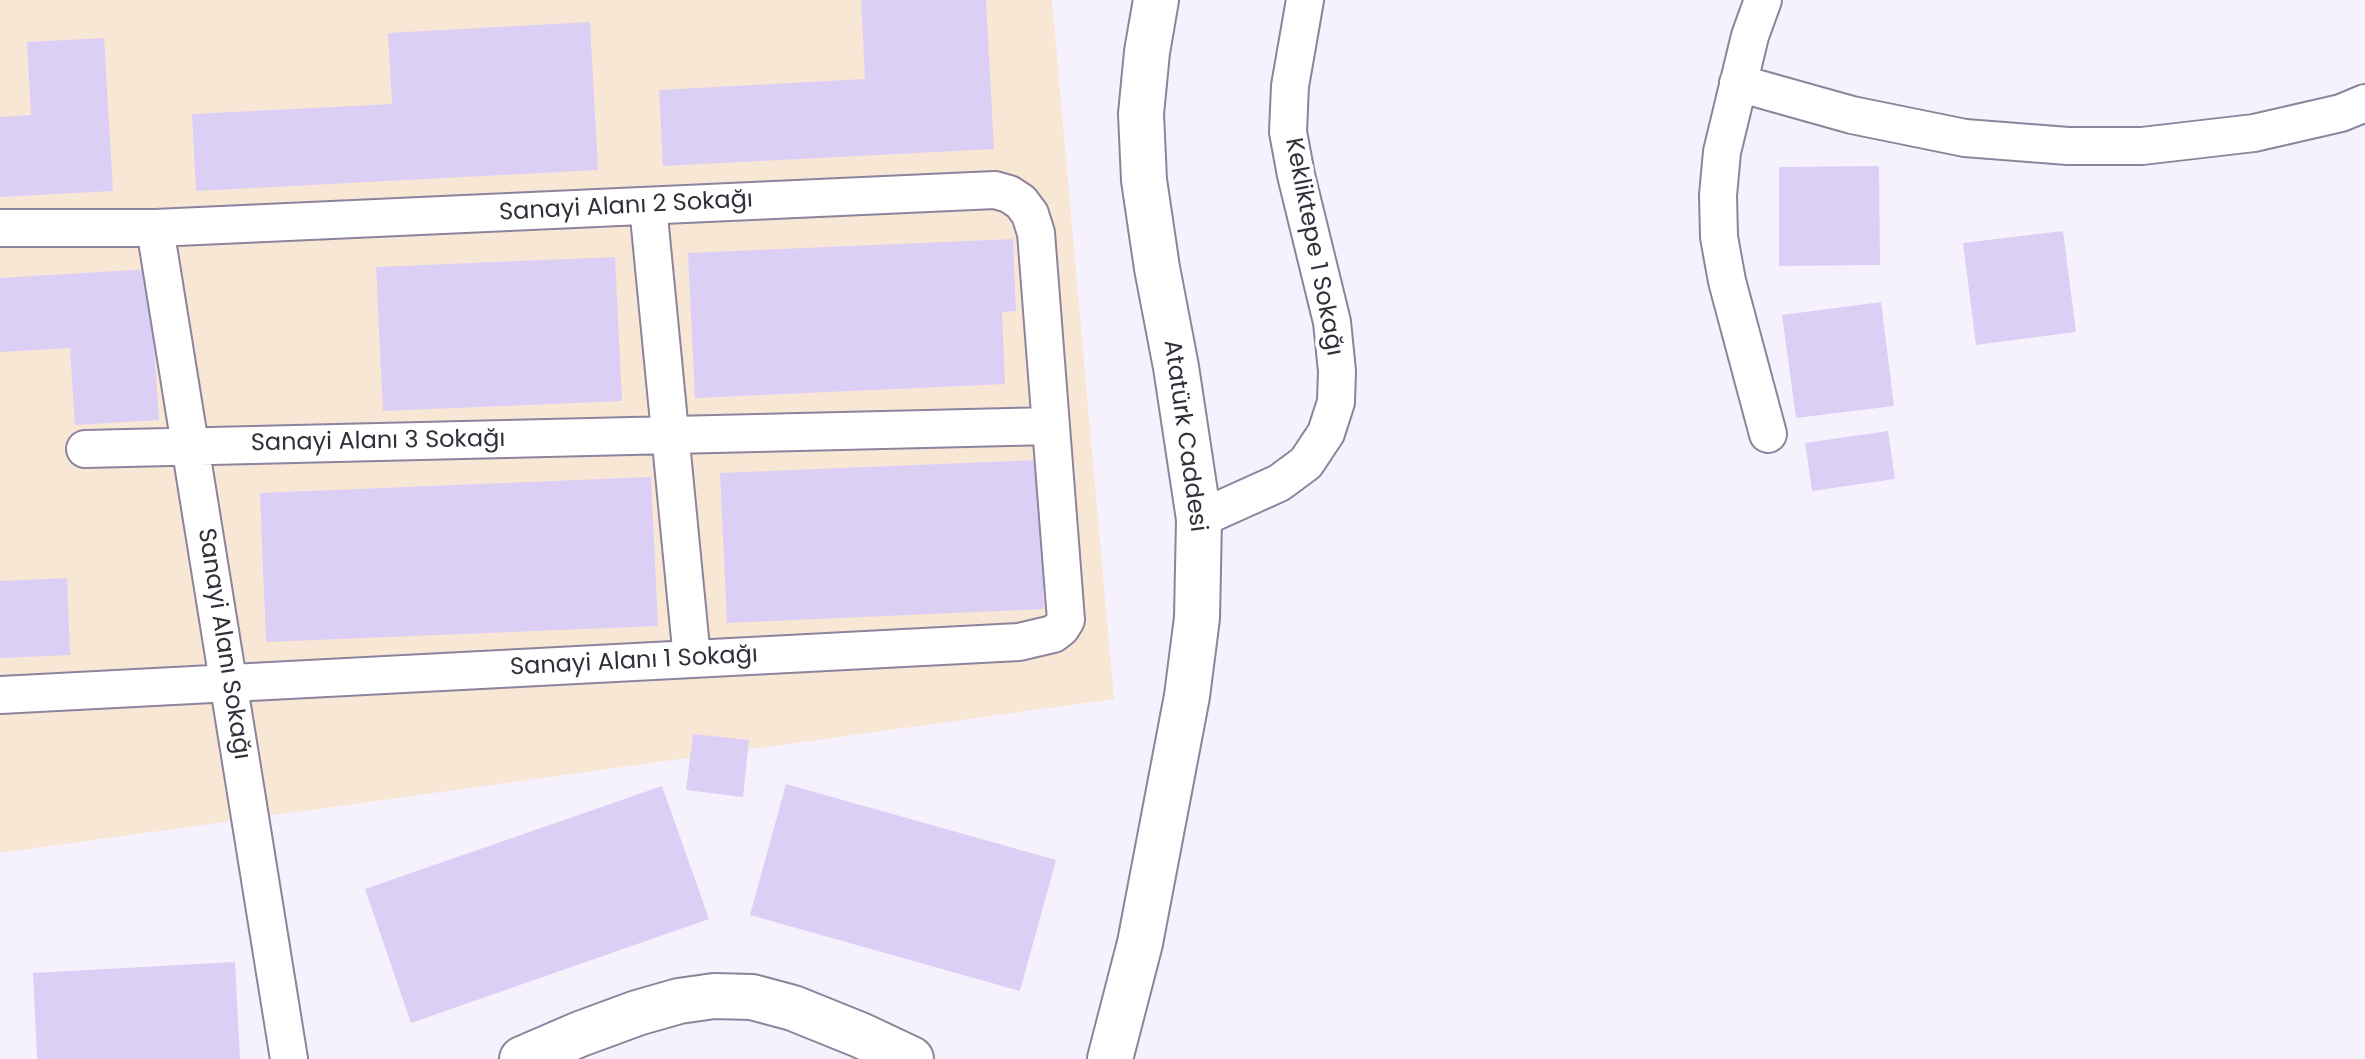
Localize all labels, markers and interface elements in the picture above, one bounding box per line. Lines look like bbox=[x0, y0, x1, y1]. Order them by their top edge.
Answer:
street label: Kekliktepe 1 Sokağı bbox=[1278, 136, 1348, 358]
street label: Sanayi Alanı 2 Sokağı bbox=[498, 186, 754, 228]
street label: Atatürk Caddesi bbox=[1156, 338, 1212, 534]
street label: Sanayi Alanı 3 Sokağı bbox=[251, 425, 505, 459]
street label: Sanayi Alanı Sokağı bbox=[190, 526, 256, 762]
street label: Sanayi Alanı 1 Sokağı bbox=[509, 641, 759, 683]

